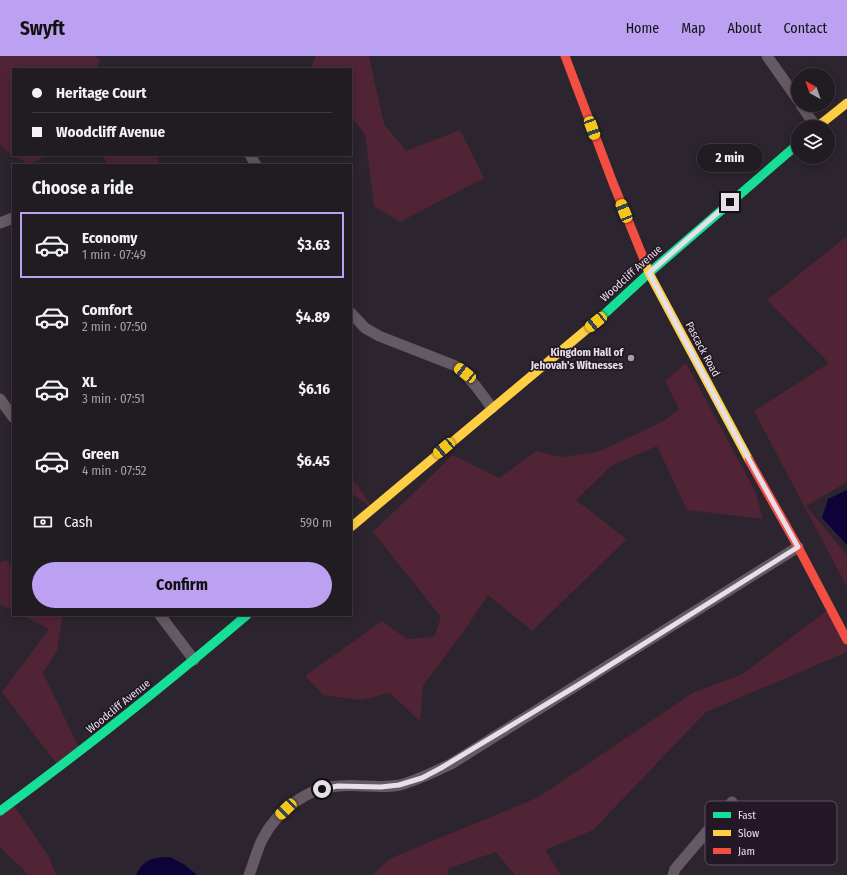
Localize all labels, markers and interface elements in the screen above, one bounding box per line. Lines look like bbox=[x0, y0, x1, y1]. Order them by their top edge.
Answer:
text: Swyft bbox=[20, 17, 65, 40]
text: Home bbox=[626, 20, 659, 37]
text: Map bbox=[681, 20, 705, 37]
text: About bbox=[727, 20, 762, 37]
text: Contact bbox=[784, 20, 827, 37]
north arrow bbox=[791, 68, 835, 112]
map controls bbox=[791, 68, 835, 164]
text: Heritage Court bbox=[56, 84, 146, 102]
car bbox=[582, 115, 602, 141]
button: layers bbox=[791, 120, 835, 164]
text: Woodcliff Avenue bbox=[56, 123, 165, 141]
callout: 2 min bbox=[697, 144, 763, 172]
text: 2 min bbox=[716, 150, 744, 165]
text: Choose a ride bbox=[32, 177, 134, 199]
route end bbox=[721, 193, 739, 211]
car bbox=[614, 198, 634, 224]
icon: car bbox=[34, 227, 70, 263]
text: Economy bbox=[82, 229, 137, 247]
text: $3.63 bbox=[297, 236, 330, 254]
street label: Woodcliff Avenue bbox=[598, 242, 665, 304]
text: 1 min · 07:49 bbox=[82, 247, 146, 262]
icon: car bbox=[34, 299, 70, 335]
text: Comfort bbox=[82, 301, 133, 319]
text: $4.89 bbox=[296, 308, 330, 326]
car bbox=[583, 310, 609, 334]
text: 2 min · 07:50 bbox=[82, 319, 147, 334]
street label: Pascack Road bbox=[683, 320, 722, 379]
place label: Kingdom Hall of Jehovah's Witnesses bbox=[530, 346, 624, 372]
marker: Kingdom Hall of Jehovah's Witnesses bbox=[626, 353, 636, 363]
car bbox=[452, 361, 478, 385]
icon: car bbox=[34, 371, 70, 407]
text: XL bbox=[82, 373, 97, 391]
text: $6.16 bbox=[299, 380, 330, 398]
text: 3 min · 07:51 bbox=[82, 391, 145, 406]
car bbox=[431, 436, 457, 460]
icon: car bbox=[34, 443, 70, 479]
text: Green bbox=[82, 445, 119, 463]
text: $6.45 bbox=[297, 452, 330, 470]
text: 4 min · 07:52 bbox=[82, 463, 147, 478]
icon: cash bbox=[32, 511, 54, 533]
text: Cash bbox=[64, 513, 93, 531]
text: 590 m bbox=[300, 515, 332, 530]
button: Confirm bbox=[32, 562, 332, 608]
street label: Woodcliff Avenue bbox=[84, 677, 153, 736]
route start bbox=[313, 780, 331, 798]
car bbox=[273, 796, 299, 822]
legend bbox=[705, 801, 837, 865]
text: Fast bbox=[738, 809, 756, 822]
text: Slow bbox=[738, 827, 759, 840]
text: Jam bbox=[738, 845, 755, 858]

